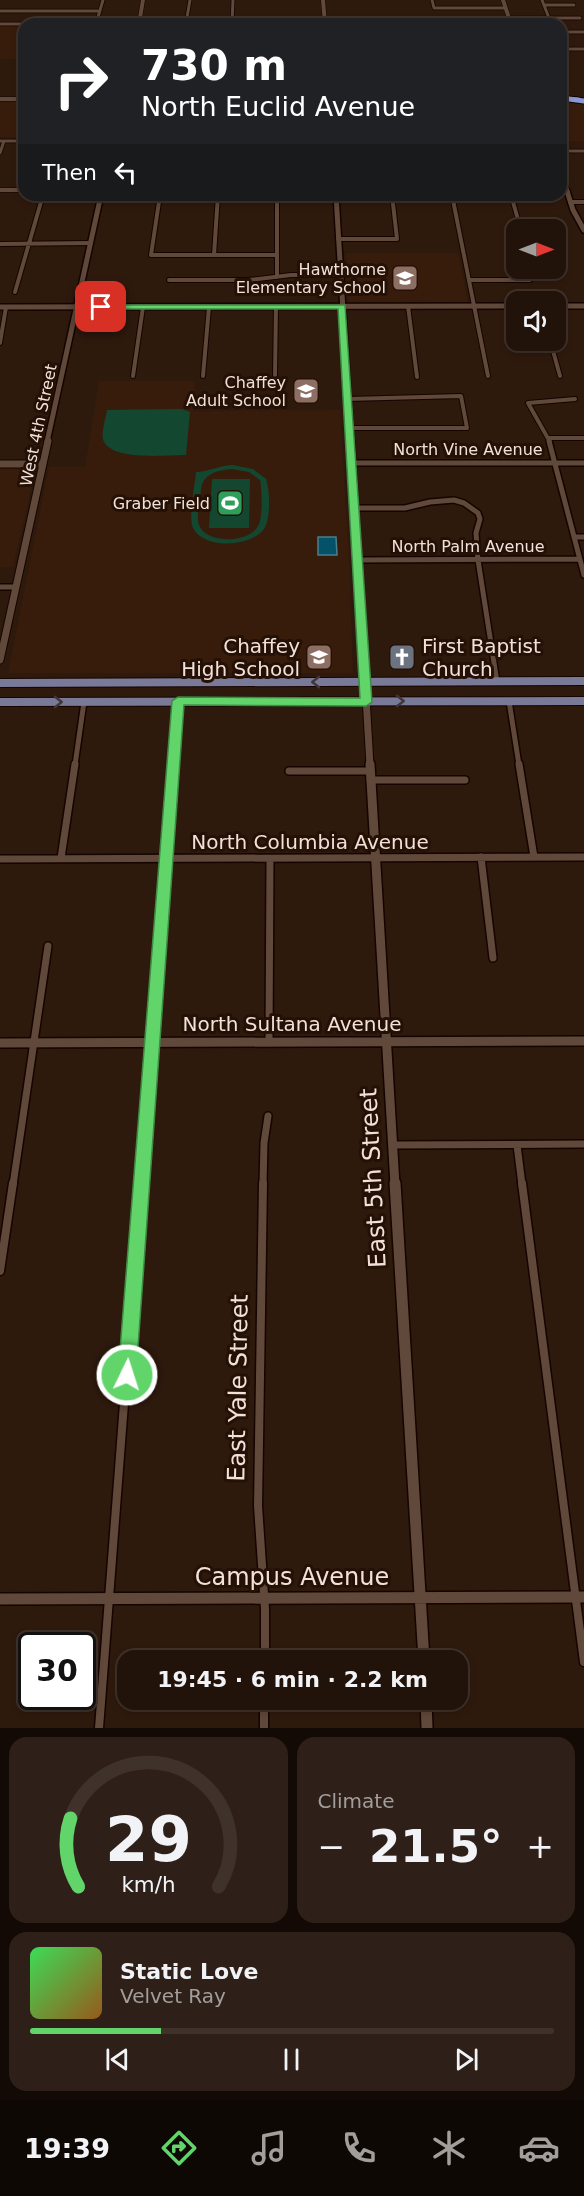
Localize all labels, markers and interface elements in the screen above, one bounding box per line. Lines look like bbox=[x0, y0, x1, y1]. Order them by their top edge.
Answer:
text: 730 m bbox=[141, 41, 287, 90]
icon: right bbox=[42, 42, 120, 120]
text: North Euclid Avenue bbox=[141, 91, 415, 122]
icon: left bbox=[109, 156, 142, 189]
text: Then bbox=[42, 160, 97, 185]
north arrow bbox=[506, 219, 566, 279]
map controls bbox=[506, 219, 566, 351]
place label: Hawthorne Elementary School bbox=[236, 260, 386, 297]
school or university icon: Hawthorne Elementary School bbox=[390, 263, 420, 293]
pin bbox=[75, 281, 126, 332]
icon: arrive bbox=[84, 290, 117, 323]
button: sound bbox=[506, 291, 566, 351]
street label: West 4th Street bbox=[16, 362, 61, 488]
place label: Chaffey Adult School bbox=[186, 373, 286, 410]
school or university icon: Chaffey Adult School bbox=[291, 376, 321, 406]
street label: North Vine Avenue bbox=[393, 440, 543, 459]
sports icon: Graber Field bbox=[215, 488, 245, 518]
place label: Graber Field bbox=[113, 494, 210, 513]
street label: North Palm Avenue bbox=[391, 537, 545, 556]
place label: Chaffey High School bbox=[181, 634, 300, 681]
place label: First Baptist Church bbox=[422, 634, 541, 681]
school or university icon: Chaffey High School bbox=[304, 642, 334, 672]
church icon: First Baptist Church bbox=[387, 642, 417, 672]
one-way arrow bbox=[311, 676, 320, 688]
one-way arrow bbox=[396, 695, 405, 707]
one-way arrow bbox=[54, 696, 63, 708]
street label: North Columbia Avenue bbox=[191, 830, 429, 854]
street label: North Sultana Avenue bbox=[183, 1012, 401, 1036]
street label: East 5th Street bbox=[354, 1087, 392, 1269]
street label: East Yale Street bbox=[222, 1294, 254, 1482]
position arrow bbox=[95, 1343, 159, 1407]
street label: Campus Avenue bbox=[195, 1563, 389, 1591]
speed limit sign: 30 bbox=[18, 1632, 96, 1710]
text: 19:45 · 6 min · 2.2 km bbox=[157, 1667, 428, 1692]
text: Climate bbox=[318, 1789, 394, 1813]
text: 29 bbox=[105, 1803, 192, 1876]
text: 21.5° bbox=[369, 1820, 503, 1873]
text: − bbox=[318, 1827, 345, 1866]
text: + bbox=[526, 1827, 554, 1866]
text: km/h bbox=[121, 1872, 175, 1897]
text: Static Love bbox=[120, 1959, 258, 1984]
text: Velvet Ray bbox=[120, 1984, 226, 2008]
icon: previous bbox=[101, 2043, 134, 2076]
icon: pause bbox=[275, 2043, 308, 2076]
icon: next bbox=[450, 2043, 483, 2076]
icon: directions bbox=[158, 2127, 200, 2169]
icon: music bbox=[248, 2127, 290, 2169]
icon: phone bbox=[338, 2127, 380, 2169]
icon: climate bbox=[428, 2127, 470, 2169]
icon: car bbox=[518, 2127, 560, 2169]
text: 19:39 bbox=[24, 2133, 110, 2164]

